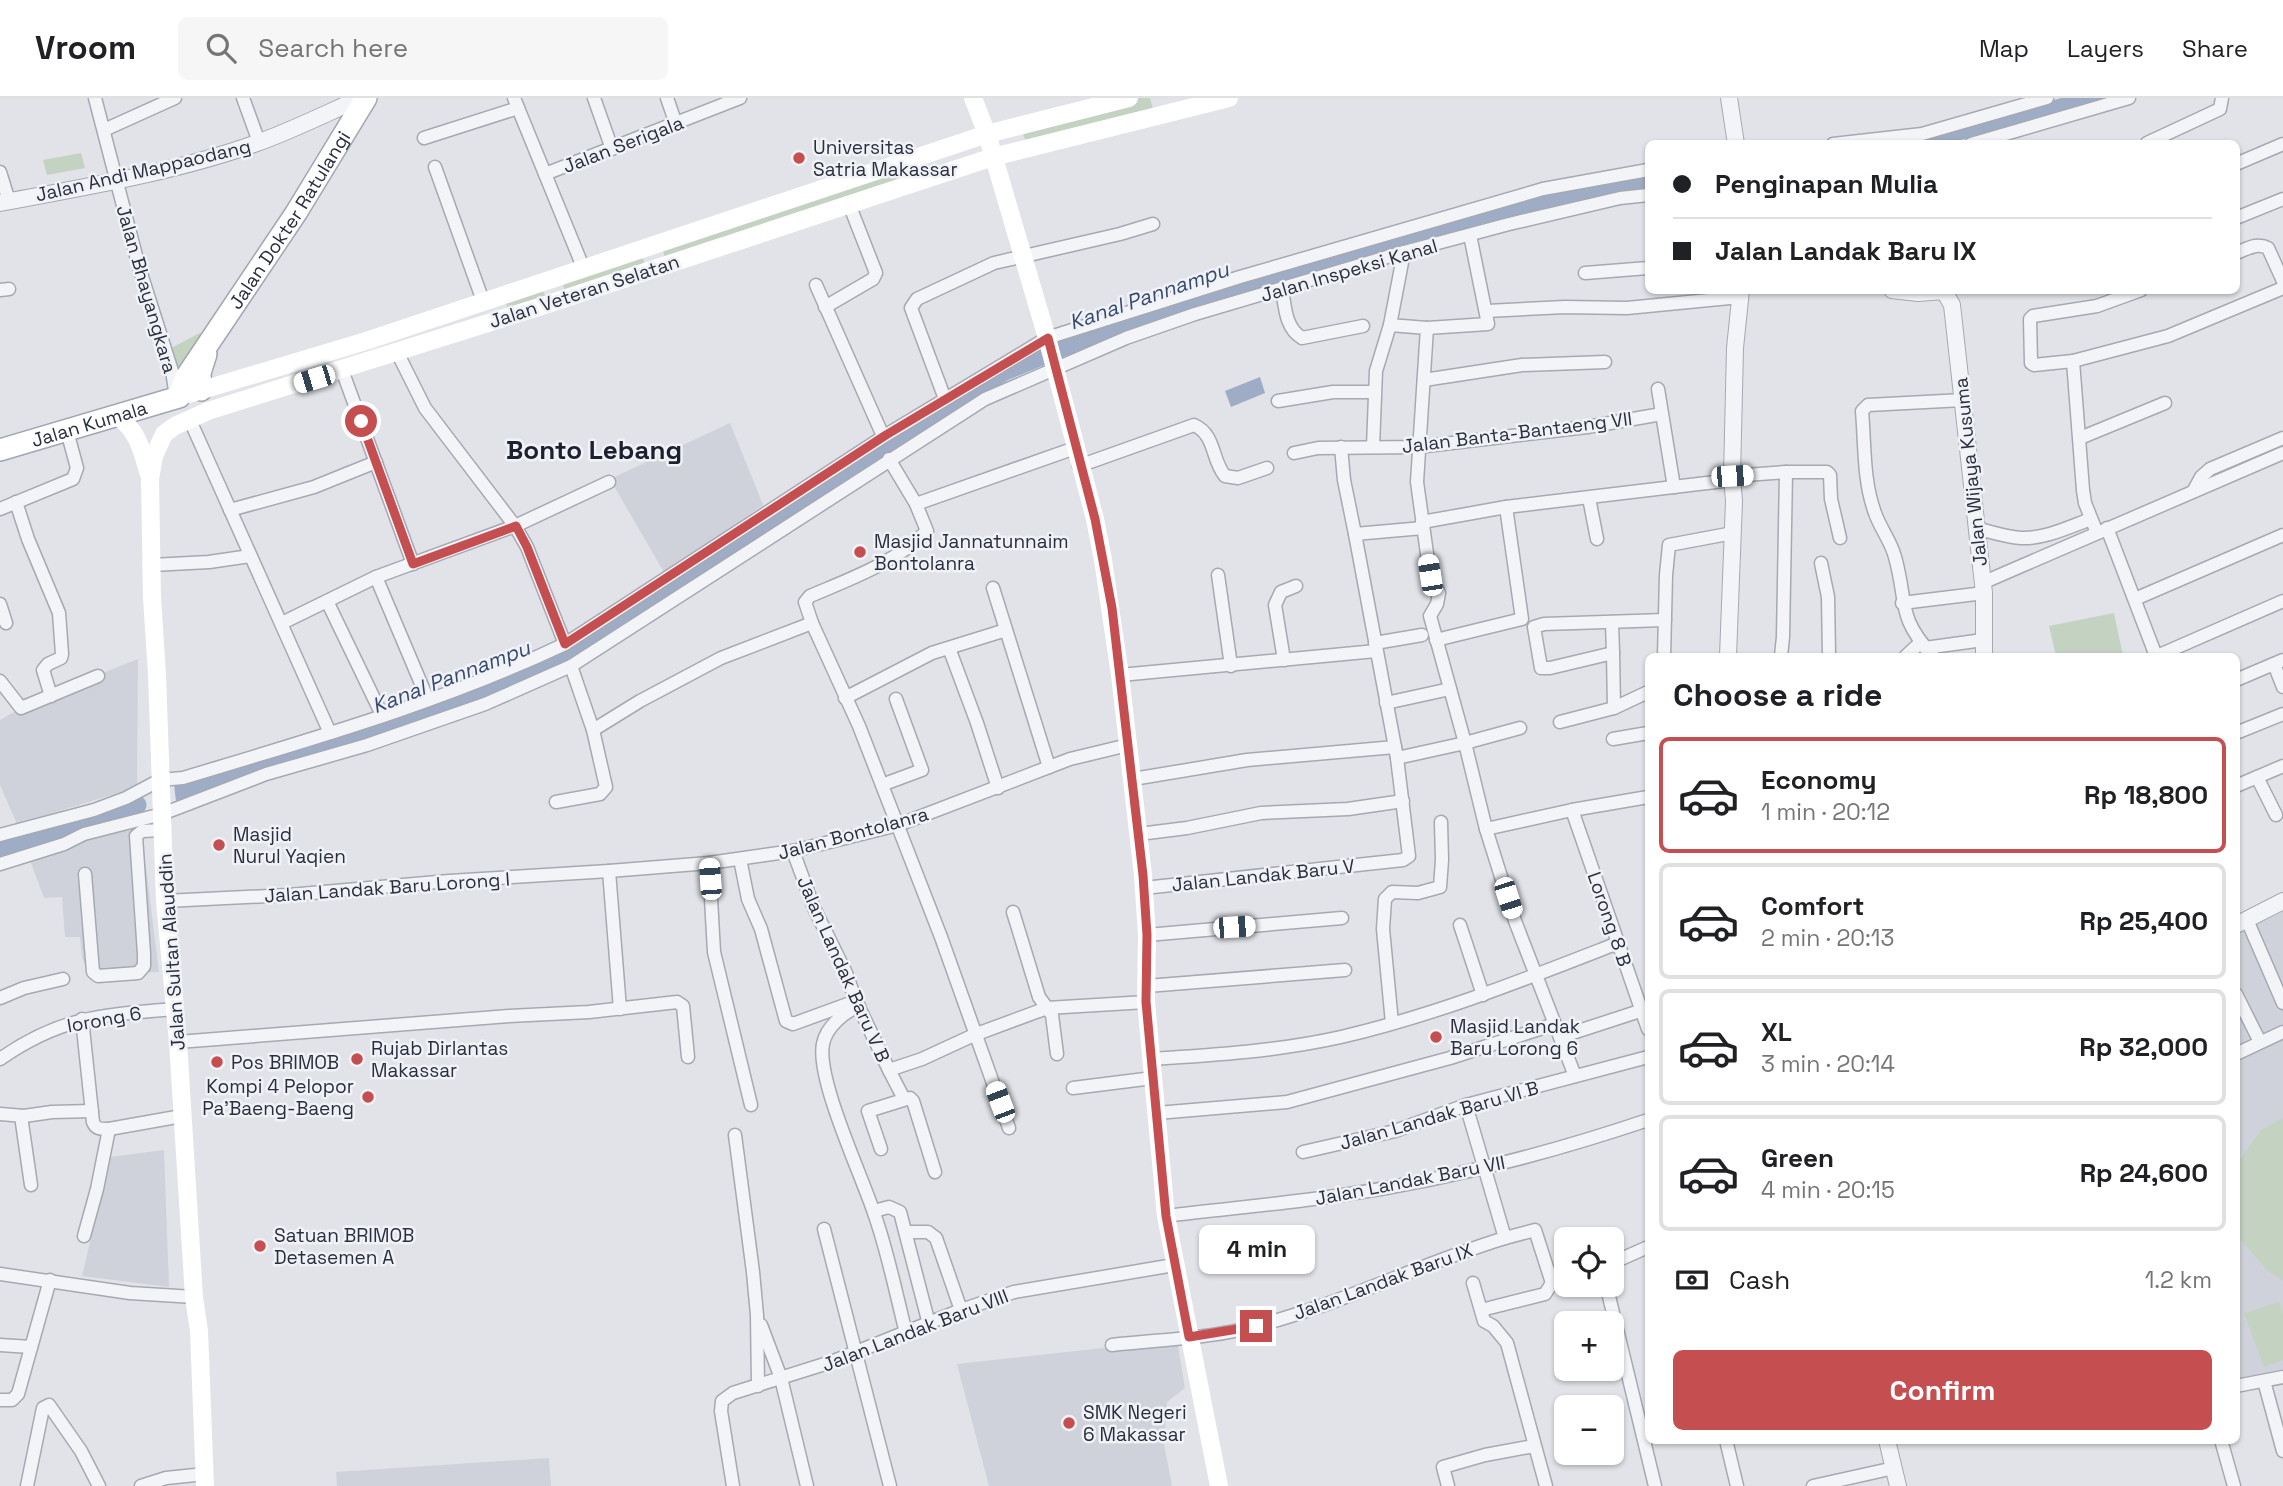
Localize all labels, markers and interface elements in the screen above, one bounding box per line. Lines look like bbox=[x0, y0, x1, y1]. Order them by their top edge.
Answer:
search box bbox=[178, 17, 668, 80]
text: Vroom bbox=[35, 27, 136, 69]
icon: search bbox=[202, 29, 240, 67]
text: Search here bbox=[258, 31, 408, 65]
text: Map bbox=[1979, 33, 2029, 64]
text: Layers bbox=[2067, 33, 2144, 64]
text: Share bbox=[2182, 33, 2248, 64]
street label: Jalan Serigala bbox=[559, 110, 687, 179]
street label: Jalan Dokter Ratulangi bbox=[223, 126, 356, 314]
street label: Jalan Andi Mappaodang bbox=[33, 134, 253, 207]
place label: Universitas Satria Makassar bbox=[813, 135, 958, 182]
marker: Universitas Satria Makassar bbox=[791, 150, 807, 166]
text: Penginapan Mulia bbox=[1715, 167, 1938, 201]
street label: Jalan Bhayangkara bbox=[111, 202, 183, 376]
street label: Jalan Inspeksi Kanal bbox=[1258, 233, 1440, 308]
text: Jalan Landak Baru IX bbox=[1715, 234, 1976, 268]
street label: Jalan Veteran Selatan bbox=[486, 249, 682, 334]
water label: Kanal Pannampu bbox=[1065, 255, 1233, 335]
car bbox=[291, 363, 338, 395]
street label: Jalan Wijaya Kusuma bbox=[1948, 376, 1993, 568]
street label: Jalan Kumala bbox=[28, 395, 150, 453]
route start bbox=[345, 405, 377, 437]
street label: Jalan Banta-Bantaeng VII bbox=[1401, 406, 1634, 459]
district label: Bonto Lebang bbox=[506, 433, 682, 467]
car bbox=[1711, 464, 1754, 488]
place label: Masjid Jannatunnaim Bontolanra bbox=[874, 529, 1069, 576]
marker: Masjid Jannatunnaim Bontolanra bbox=[852, 544, 868, 560]
car bbox=[1417, 553, 1444, 597]
water label: Kanal Pannampu bbox=[368, 634, 535, 719]
text: Choose a ride bbox=[1673, 675, 1883, 715]
text: Economy bbox=[1761, 763, 1877, 797]
icon: car bbox=[1677, 764, 1740, 827]
text: Rp 18,800 bbox=[2084, 778, 2208, 812]
text: 1 min · 20:12 bbox=[1761, 797, 1890, 827]
street label: Jalan Bontolanra bbox=[775, 801, 931, 866]
place label: Masjid Nurul Yaqien bbox=[233, 822, 346, 869]
marker: Masjid Nurul Yaqien bbox=[211, 837, 227, 853]
street label: Jalan Sultan Alauddin bbox=[152, 853, 191, 1051]
street label: Jalan Landak Baru V bbox=[1170, 853, 1356, 898]
car bbox=[699, 857, 722, 901]
street label: Jalan Landak Baru Lorong I bbox=[263, 866, 511, 909]
street label: Lorong 8 B bbox=[1582, 868, 1637, 970]
street label: Jalan Landak Baru V B bbox=[791, 872, 896, 1066]
car bbox=[1492, 875, 1525, 921]
text: Comfort bbox=[1761, 889, 1864, 923]
icon: car bbox=[1677, 890, 1740, 953]
text: Rp 25,400 bbox=[2079, 904, 2208, 938]
car bbox=[1213, 915, 1256, 939]
text: 2 min · 20:13 bbox=[1761, 923, 1894, 953]
street label: lorong 6 bbox=[65, 1001, 143, 1038]
place label: Masjid Landak Baru Lorong 6 bbox=[1450, 1014, 1580, 1061]
text: XL bbox=[1761, 1015, 1792, 1049]
icon: car bbox=[1677, 1016, 1740, 1079]
marker: Masjid Landak Baru Lorong 6 bbox=[1428, 1029, 1444, 1045]
text: Rp 32,000 bbox=[2079, 1030, 2208, 1064]
place label: Rujab Dirlantas Makassar bbox=[371, 1036, 508, 1083]
text: 3 min · 20:14 bbox=[1761, 1049, 1895, 1079]
place label: Pos BRIMOB bbox=[231, 1050, 339, 1075]
marker: Rujab Dirlantas Makassar bbox=[349, 1051, 365, 1067]
marker: Pos BRIMOB bbox=[209, 1054, 225, 1070]
place label: Kompi 4 Pelopor Pa'Baeng-Baeng bbox=[202, 1074, 354, 1121]
street label: Jalan Landak Baru VI B bbox=[1337, 1075, 1541, 1156]
car bbox=[983, 1079, 1018, 1125]
marker: Kompi 4 Pelopor Pa'Baeng-Baeng bbox=[360, 1089, 376, 1105]
text: Green bbox=[1761, 1141, 1834, 1175]
icon: car bbox=[1677, 1142, 1740, 1205]
street label: Jalan Landak Baru VII bbox=[1313, 1150, 1507, 1211]
text: Rp 24,600 bbox=[2080, 1156, 2208, 1190]
text: 4 min · 20:15 bbox=[1761, 1175, 1895, 1205]
place label: Satuan BRIMOB Detasemen A bbox=[274, 1223, 414, 1270]
callout: 4 min bbox=[1198, 1224, 1314, 1274]
map controls bbox=[1554, 1227, 1624, 1465]
button: locate bbox=[1554, 1227, 1624, 1297]
text: 4 min bbox=[1227, 1234, 1287, 1264]
street label: Jalan Landak Baru IX bbox=[1290, 1237, 1476, 1326]
marker: Satuan BRIMOB Detasemen A bbox=[252, 1238, 268, 1254]
icon: cash bbox=[1673, 1261, 1711, 1299]
text: Cash bbox=[1729, 1263, 1790, 1297]
text: 1.2 km bbox=[2145, 1265, 2212, 1295]
street label: Jalan Landak Baru VIII bbox=[818, 1283, 1012, 1378]
route end bbox=[1240, 1310, 1272, 1342]
button: + bbox=[1554, 1311, 1624, 1381]
button: Confirm bbox=[1673, 1350, 2212, 1430]
button: − bbox=[1554, 1395, 1624, 1465]
place label: SMK Negeri 6 Makassar bbox=[1083, 1400, 1187, 1447]
marker: SMK Negeri 6 Makassar bbox=[1061, 1415, 1077, 1431]

